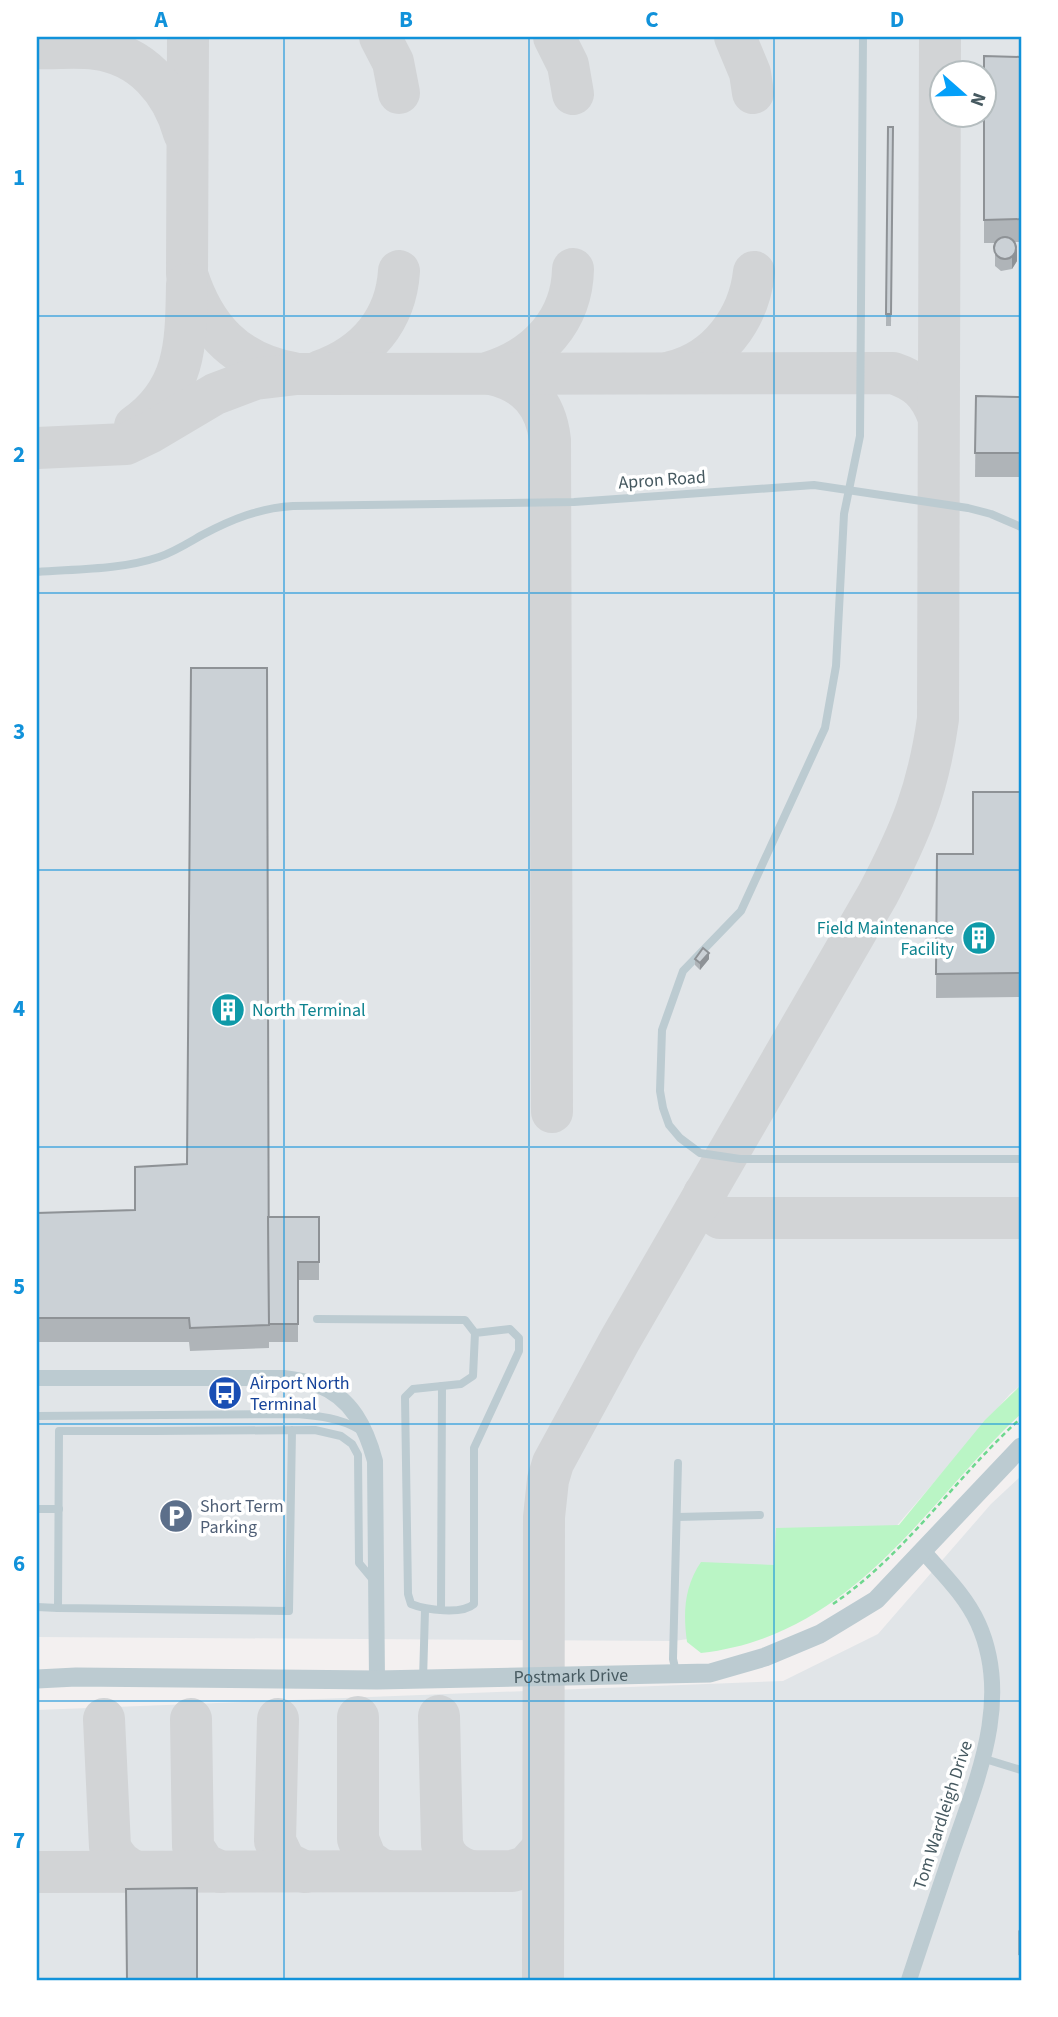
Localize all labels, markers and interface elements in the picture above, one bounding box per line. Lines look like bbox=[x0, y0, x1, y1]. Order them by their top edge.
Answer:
text: A bbox=[153, 3, 168, 36]
text: B bbox=[399, 3, 413, 36]
text: C bbox=[645, 3, 659, 36]
text: D bbox=[890, 3, 904, 36]
north arrow bbox=[928, 60, 998, 130]
text: N bbox=[963, 89, 992, 110]
text: 1 bbox=[13, 161, 25, 194]
text: 2 bbox=[13, 438, 25, 471]
street label: Apron Road bbox=[617, 464, 707, 496]
text: 3 bbox=[13, 715, 25, 748]
place label: Field Maintenance Facility bbox=[817, 916, 955, 962]
building icon: Field Maintenance Facility bbox=[960, 919, 998, 957]
building icon: North Terminal bbox=[209, 991, 247, 1029]
text: 4 bbox=[13, 992, 25, 1025]
place label: North Terminal bbox=[252, 998, 366, 1023]
text: 5 bbox=[13, 1270, 25, 1303]
place label: Airport North Terminal bbox=[250, 1371, 350, 1417]
bus stop icon: Airport North Terminal bbox=[206, 1374, 244, 1412]
place label: Short Term Parking bbox=[200, 1494, 284, 1540]
parking icon: Short Term Parking bbox=[157, 1497, 195, 1535]
text: 6 bbox=[13, 1547, 25, 1580]
street label: Postmark Drive bbox=[513, 1662, 629, 1690]
street label: Tom Wardleigh Drive bbox=[907, 1737, 979, 1893]
text: 7 bbox=[13, 1824, 25, 1857]

